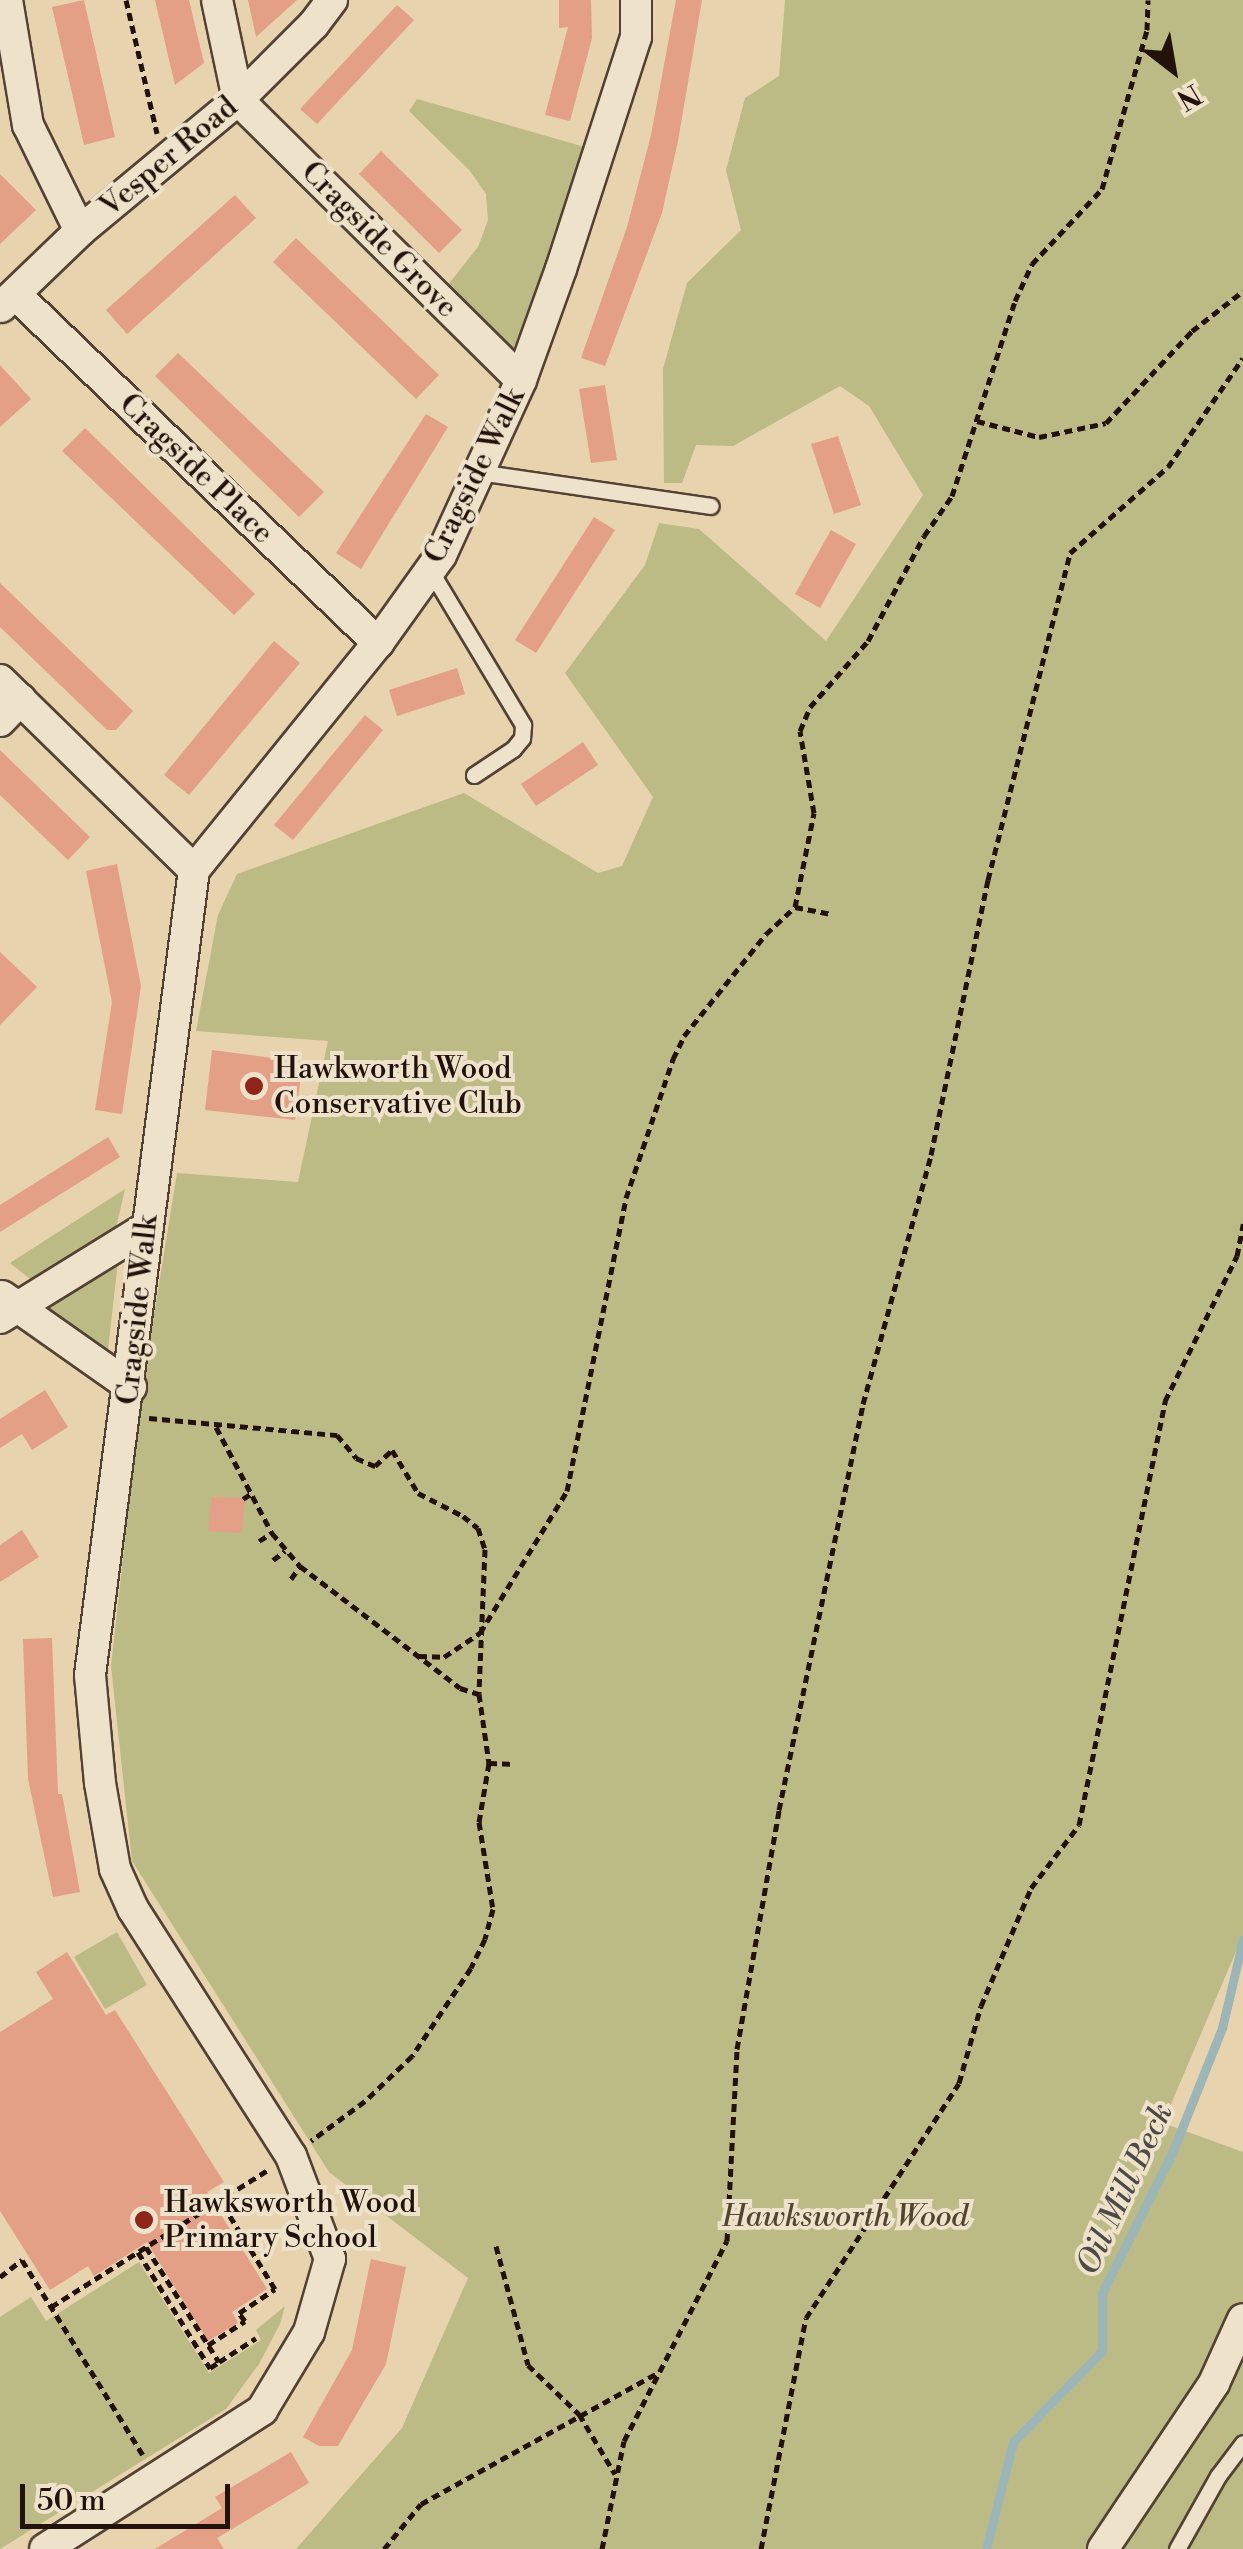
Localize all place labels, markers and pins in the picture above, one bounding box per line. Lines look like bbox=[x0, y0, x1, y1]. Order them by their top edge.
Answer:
place label: Hawkworth Wood Conservative Club bbox=[274, 1051, 522, 1122]
marker: Hawkworth Wood Conservative Club bbox=[243, 1075, 265, 1097]
place label: Hawksworth Wood Primary School bbox=[164, 2185, 416, 2256]
marker: Hawksworth Wood Primary School bbox=[133, 2209, 155, 2231]

